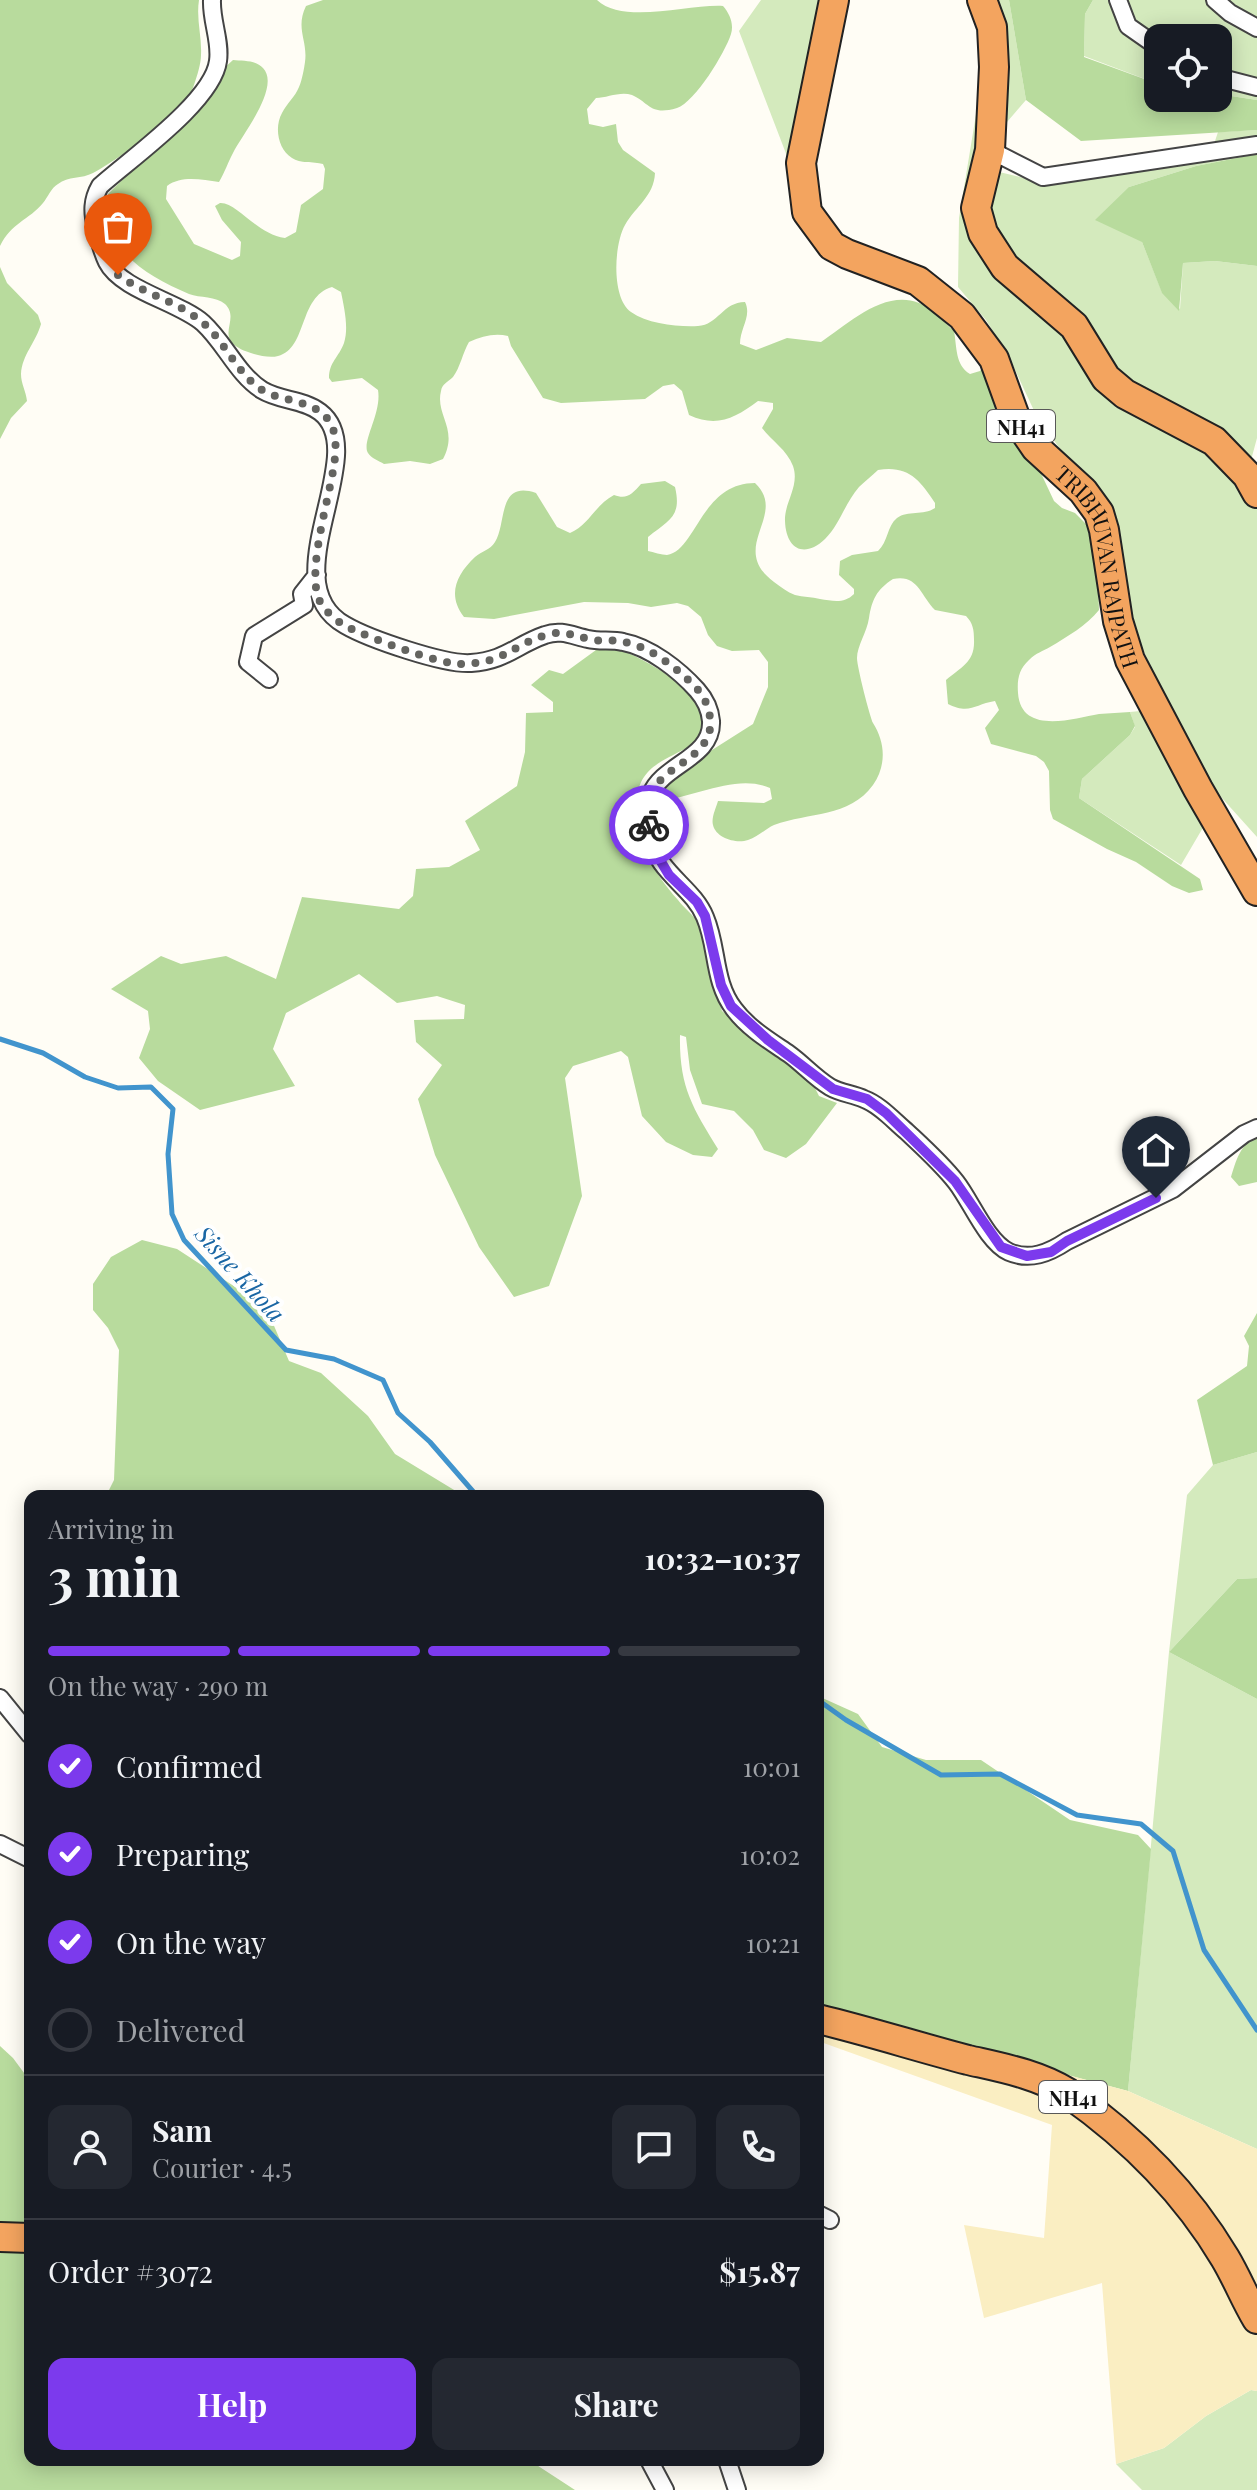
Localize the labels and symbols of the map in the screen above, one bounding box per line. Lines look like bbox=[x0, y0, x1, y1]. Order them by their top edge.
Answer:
pin bbox=[84, 193, 152, 275]
road number: NH41 bbox=[987, 410, 1055, 442]
street label: TRIBHUVAN RAJPATH bbox=[1049, 458, 1147, 672]
courier bbox=[609, 785, 689, 865]
pin bbox=[1122, 1116, 1190, 1198]
water label: Sisne Khola bbox=[188, 1217, 293, 1328]
road number: NH41 bbox=[1039, 2081, 1107, 2113]

